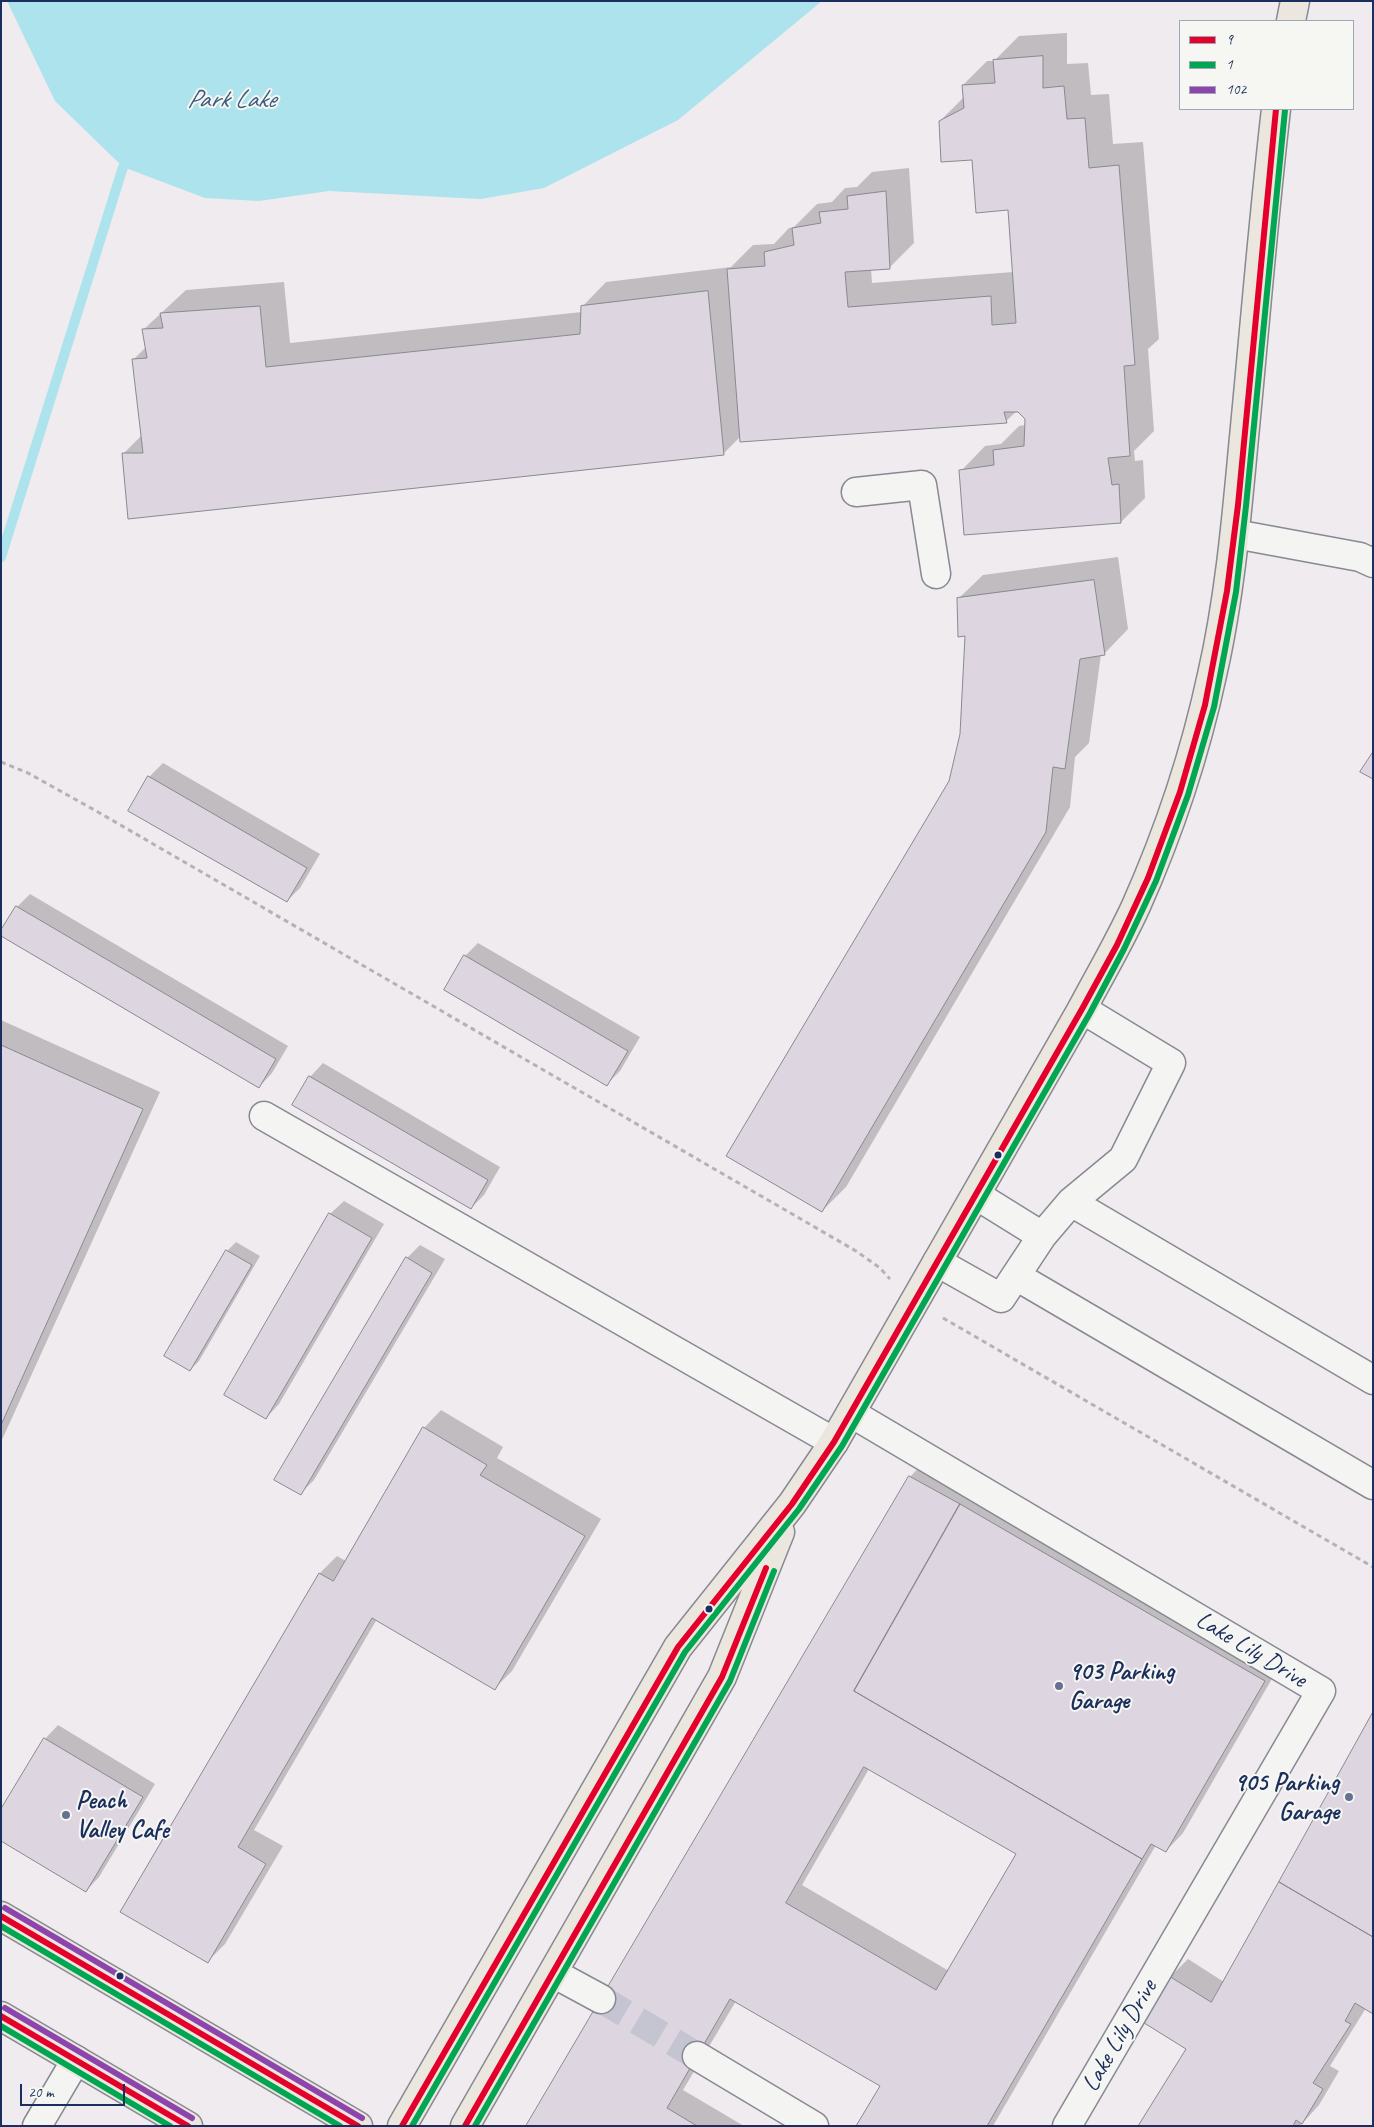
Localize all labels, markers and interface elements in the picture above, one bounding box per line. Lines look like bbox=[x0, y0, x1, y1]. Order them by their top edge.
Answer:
legend bbox=[1179, 20, 1354, 110]
text: 9 bbox=[1226, 30, 1233, 49]
text: 1 bbox=[1226, 55, 1233, 74]
text: 102 bbox=[1226, 80, 1246, 99]
water label: Park Lake bbox=[187, 84, 275, 116]
unlabelled marker bbox=[993, 1150, 1003, 1160]
unlabelled marker bbox=[704, 1604, 714, 1614]
street label: Lake Lily Drive bbox=[1190, 1605, 1312, 1695]
place label: 903 Parking Garage bbox=[1069, 1657, 1174, 1716]
marker: 903 Parking Garage bbox=[1053, 1680, 1065, 1692]
place label: 905 Parking Garage bbox=[1234, 1768, 1339, 1827]
place label: Peach Valley Cafe bbox=[76, 1786, 169, 1845]
marker: 905 Parking Garage bbox=[1343, 1791, 1355, 1803]
marker: Peach Valley Cafe bbox=[60, 1809, 72, 1821]
unlabelled marker bbox=[115, 1971, 125, 1981]
street label: Lake Lily Drive bbox=[1076, 1975, 1164, 2097]
scale bar bbox=[22, 2074, 128, 2106]
text: 20 m bbox=[28, 2083, 54, 2102]

